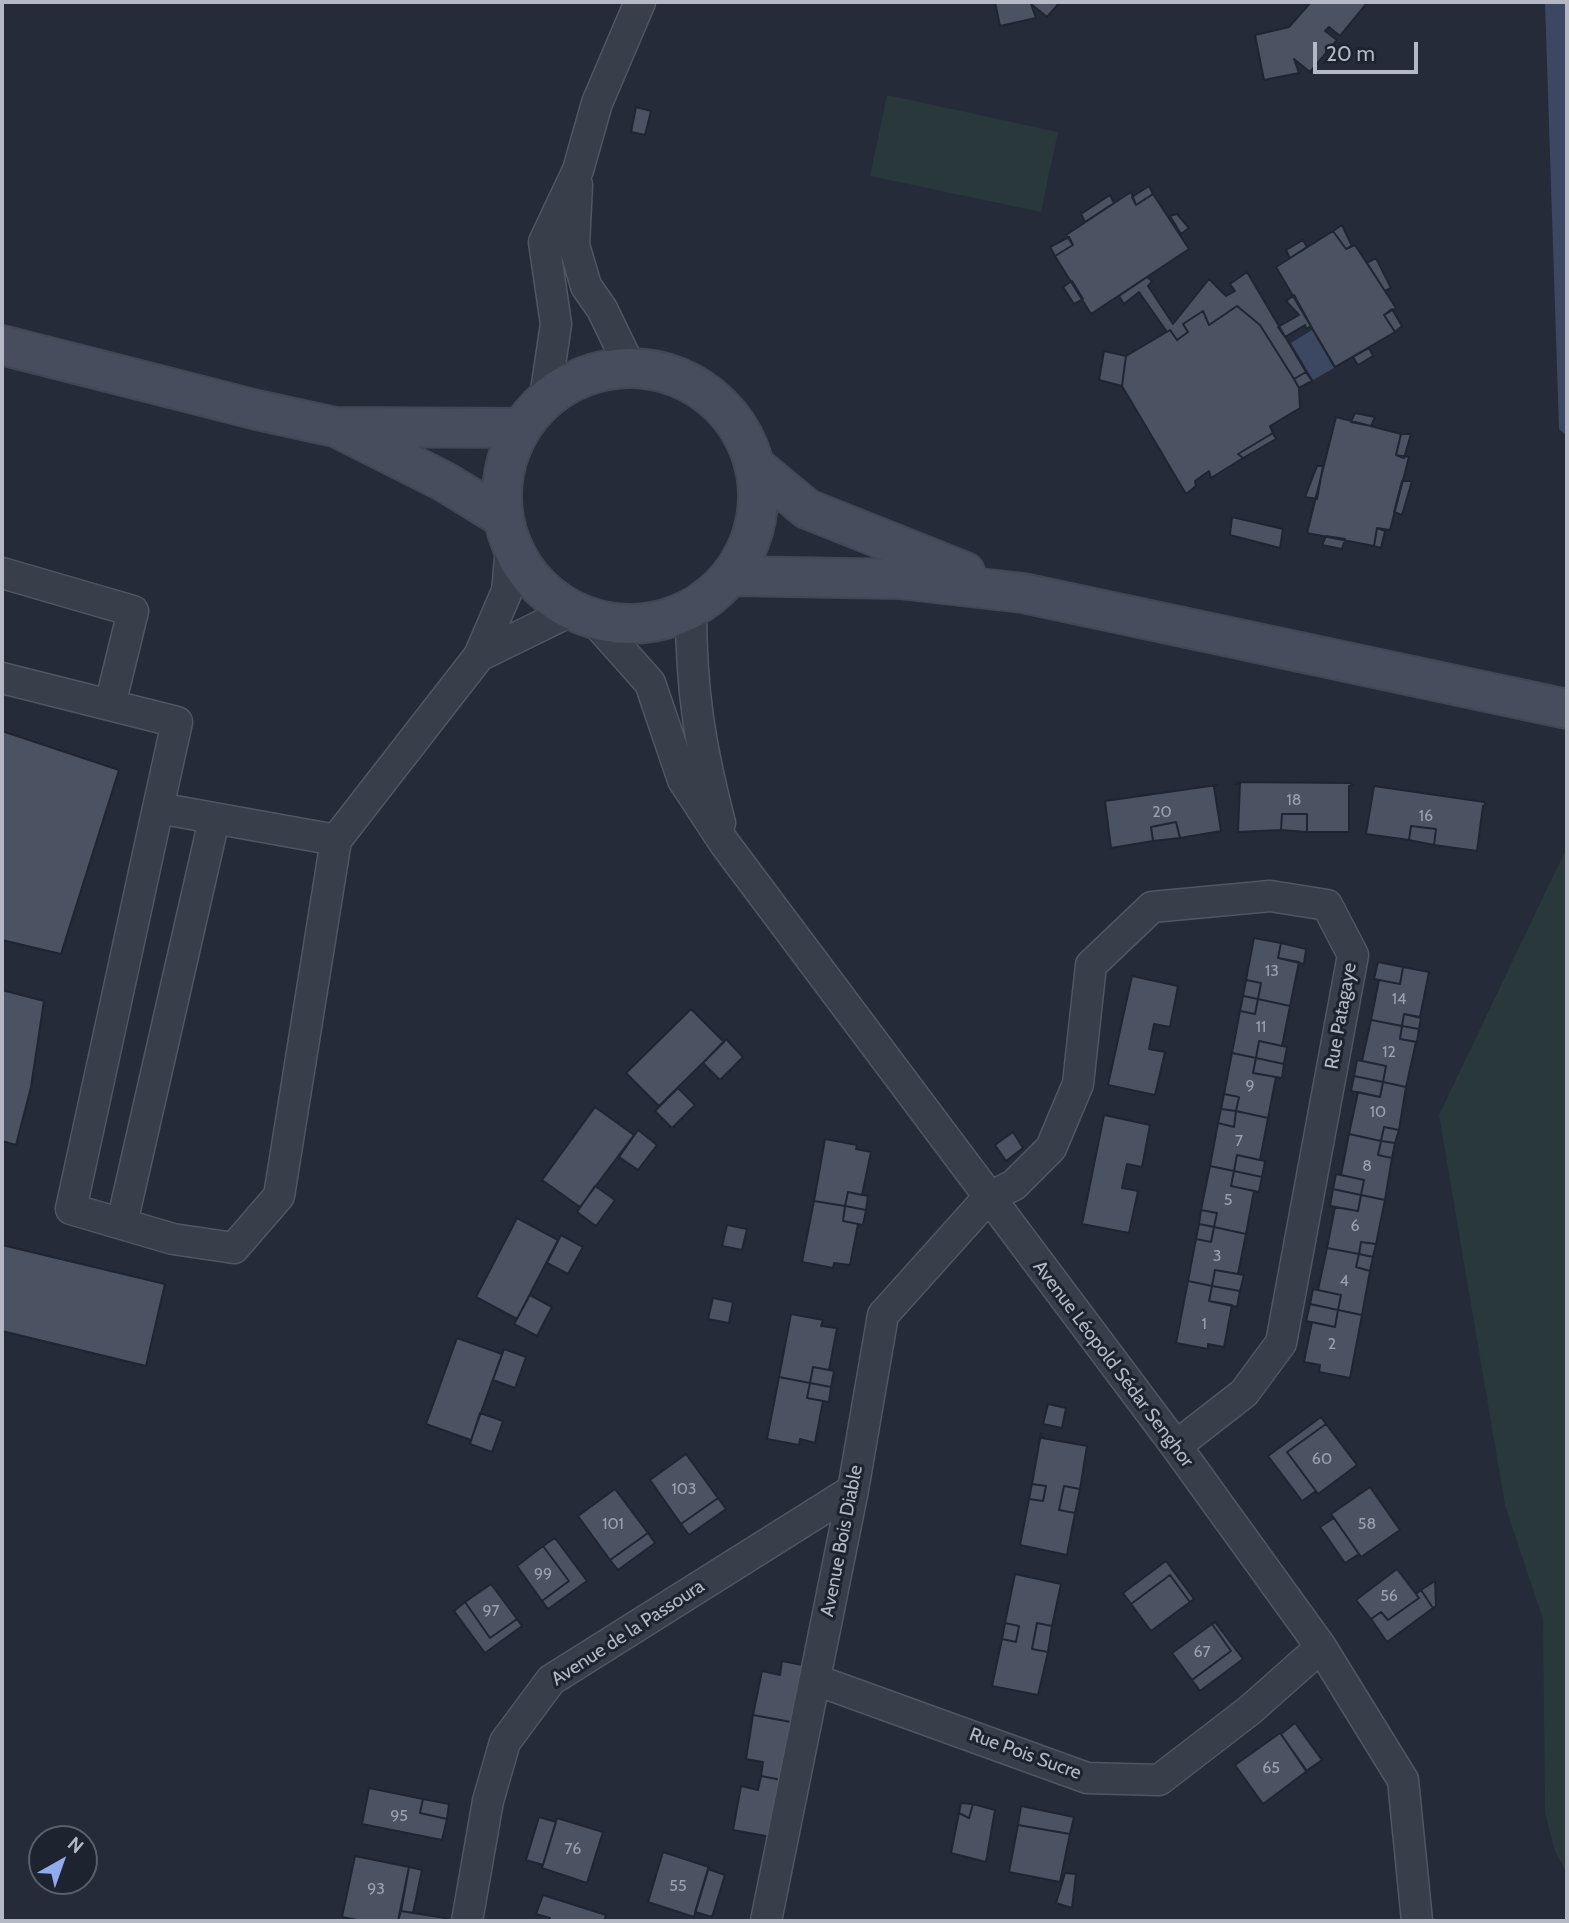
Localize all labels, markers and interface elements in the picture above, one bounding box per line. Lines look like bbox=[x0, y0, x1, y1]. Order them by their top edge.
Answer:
scale bar bbox=[1317, 28, 1422, 72]
text: 20 m bbox=[1326, 41, 1375, 66]
house number: 18 bbox=[1287, 790, 1301, 810]
house number: 20 bbox=[1152, 802, 1172, 822]
house number: 16 bbox=[1419, 806, 1433, 826]
house number: 13 bbox=[1265, 961, 1279, 981]
street label: Rue Patagaye bbox=[1320, 961, 1362, 1071]
house number: 14 bbox=[1392, 989, 1406, 1009]
house number: 11 bbox=[1256, 1017, 1266, 1037]
house number: 12 bbox=[1382, 1042, 1396, 1062]
house number: 9 bbox=[1245, 1076, 1255, 1096]
house number: 10 bbox=[1370, 1102, 1386, 1122]
house number: 7 bbox=[1235, 1131, 1243, 1151]
house number: 8 bbox=[1362, 1156, 1372, 1176]
house number: 5 bbox=[1224, 1190, 1232, 1210]
house number: 6 bbox=[1350, 1216, 1360, 1236]
house number: 3 bbox=[1213, 1246, 1221, 1266]
street label: Avenue Léopold Sédar Senghor bbox=[1028, 1256, 1198, 1472]
house number: 4 bbox=[1339, 1271, 1349, 1291]
house number: 1 bbox=[1201, 1314, 1207, 1334]
house number: 2 bbox=[1328, 1334, 1336, 1354]
house number: 60 bbox=[1312, 1449, 1332, 1469]
street label: Avenue Bois Diable bbox=[816, 1463, 868, 1619]
house number: 103 bbox=[671, 1479, 697, 1499]
house number: 101 bbox=[602, 1514, 624, 1534]
house number: 58 bbox=[1358, 1514, 1376, 1534]
house number: 99 bbox=[534, 1564, 552, 1584]
street label: Avenue de la Passoura bbox=[547, 1575, 709, 1691]
house number: 56 bbox=[1380, 1586, 1398, 1606]
house number: 97 bbox=[482, 1601, 500, 1621]
house number: 67 bbox=[1193, 1642, 1211, 1662]
street label: Rue Pois Sucre bbox=[966, 1723, 1084, 1785]
house number: 65 bbox=[1262, 1758, 1280, 1778]
house number: 95 bbox=[390, 1806, 408, 1826]
north arrow bbox=[28, 1825, 98, 1895]
text: N bbox=[63, 1832, 88, 1858]
house number: 76 bbox=[565, 1839, 581, 1859]
house number: 55 bbox=[669, 1876, 687, 1896]
house number: 93 bbox=[367, 1879, 385, 1899]

